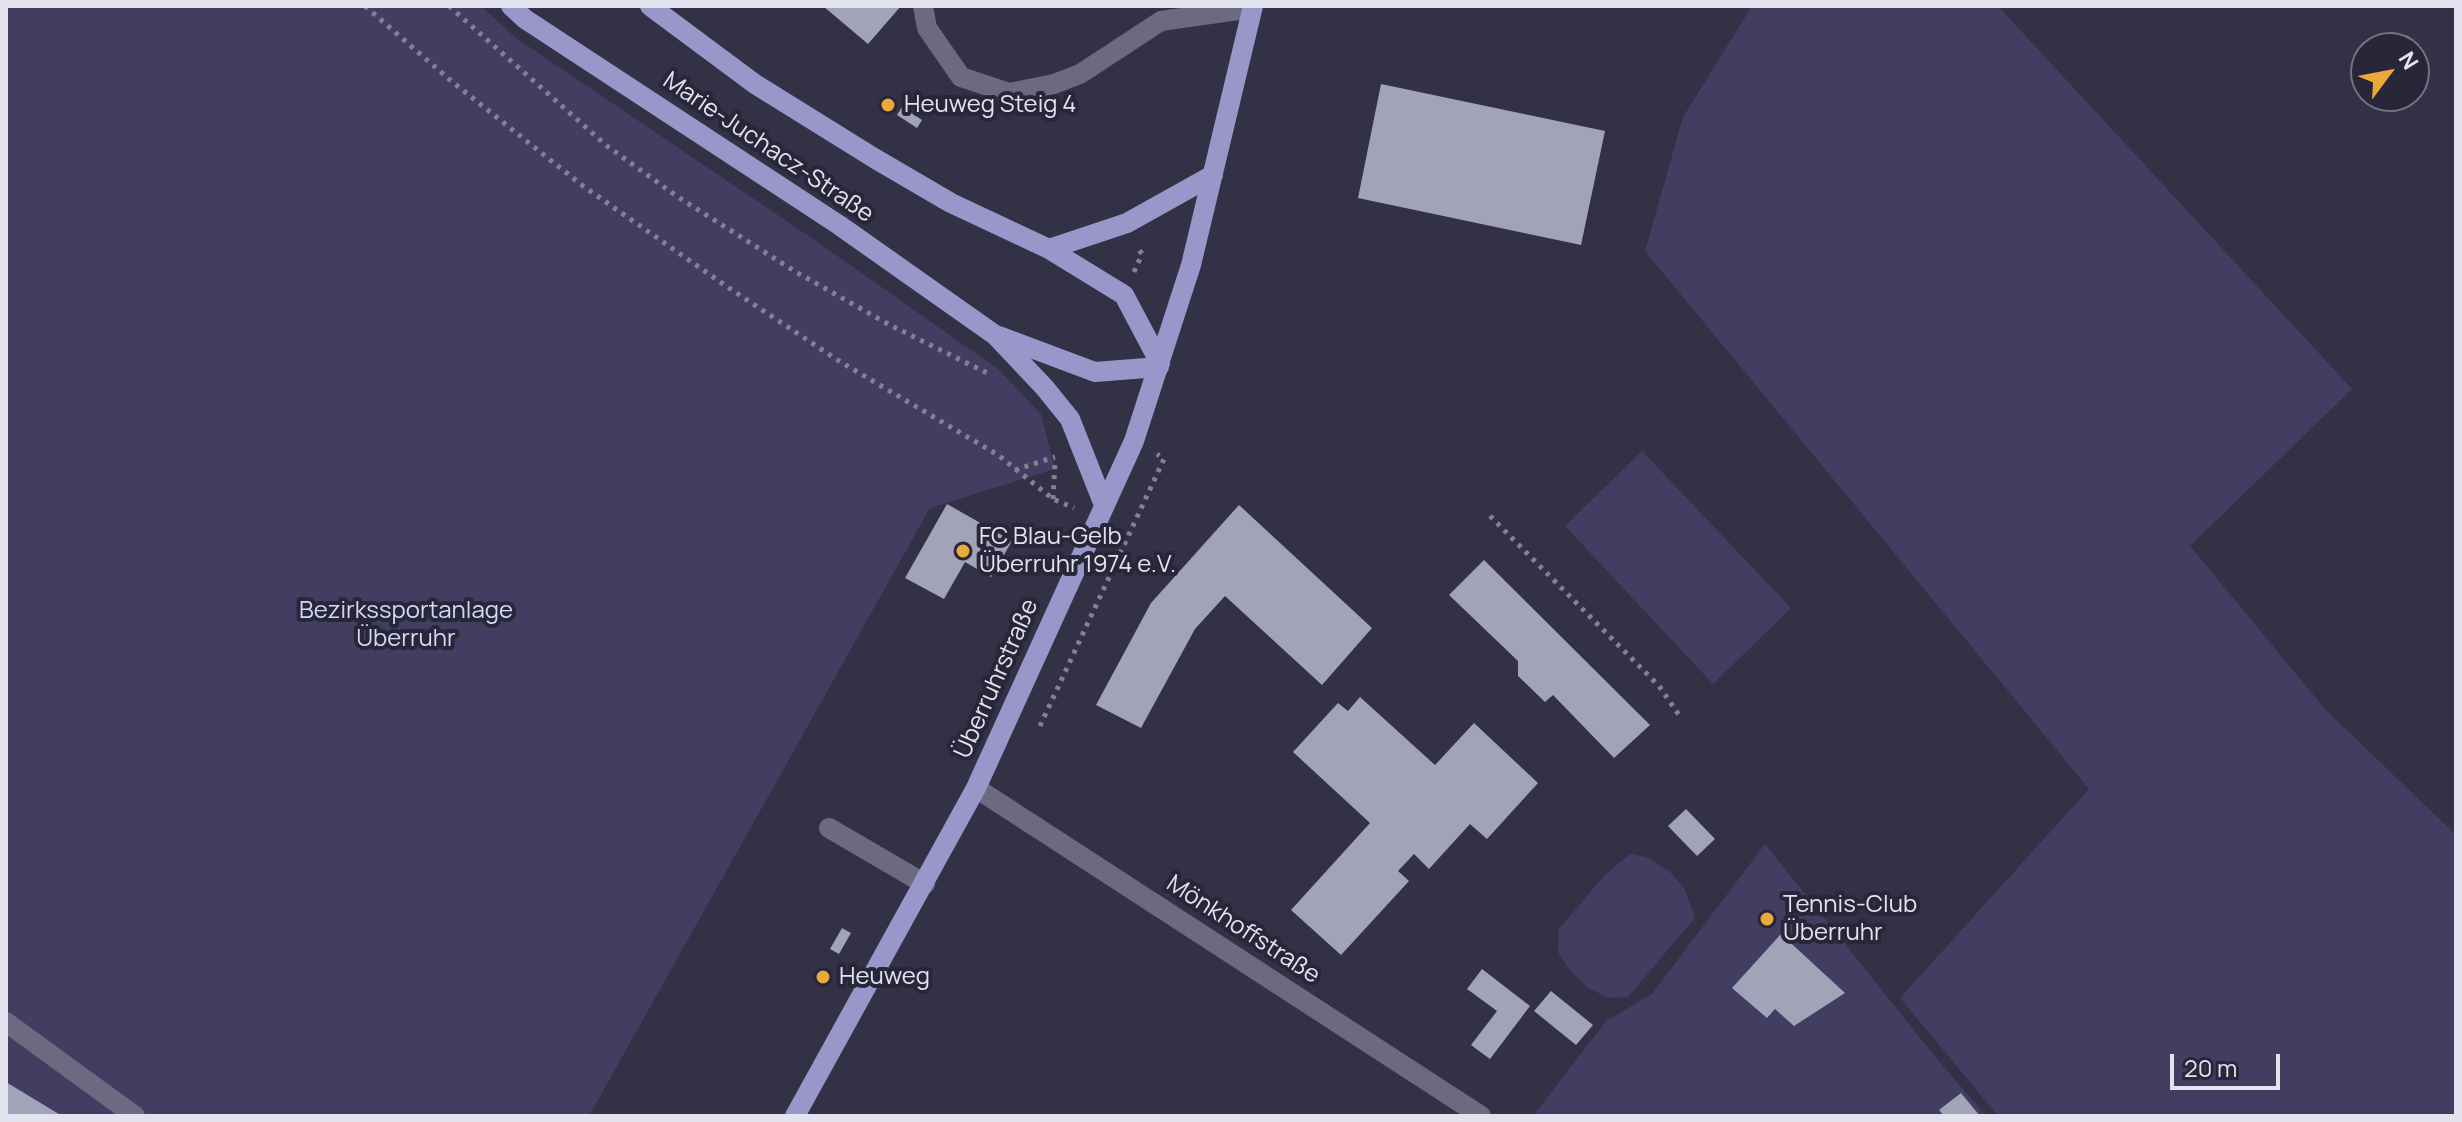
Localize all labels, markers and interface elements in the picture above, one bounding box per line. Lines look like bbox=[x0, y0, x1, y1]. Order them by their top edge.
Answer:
north arrow bbox=[2350, 32, 2430, 112]
text: N bbox=[2392, 46, 2426, 75]
street label: Marie-Juchacz-Straße bbox=[657, 67, 879, 229]
place label: Heuweg Steig 4 bbox=[904, 91, 1076, 119]
marker: Heuweg Steig 4 bbox=[879, 96, 897, 114]
place label: FC Blau-Gelb Überruhr 1974 e.V. bbox=[979, 523, 1176, 579]
marker: FC Blau-Gelb Überruhr 1974 e.V. bbox=[954, 542, 972, 560]
street label: Überruhrstraße bbox=[949, 595, 1045, 763]
park label: Bezirkssportanlage Überruhr bbox=[299, 597, 513, 653]
street label: Mönkhoffstraße bbox=[1161, 870, 1325, 990]
place label: Tennis-Club Überruhr bbox=[1783, 891, 1917, 947]
marker: Tennis-Club Überruhr bbox=[1758, 910, 1776, 928]
place label: Heuweg bbox=[839, 963, 930, 991]
marker: Heuweg bbox=[814, 968, 832, 986]
scale bar bbox=[2174, 1038, 2284, 1088]
text: 20 m bbox=[2184, 1051, 2237, 1084]

